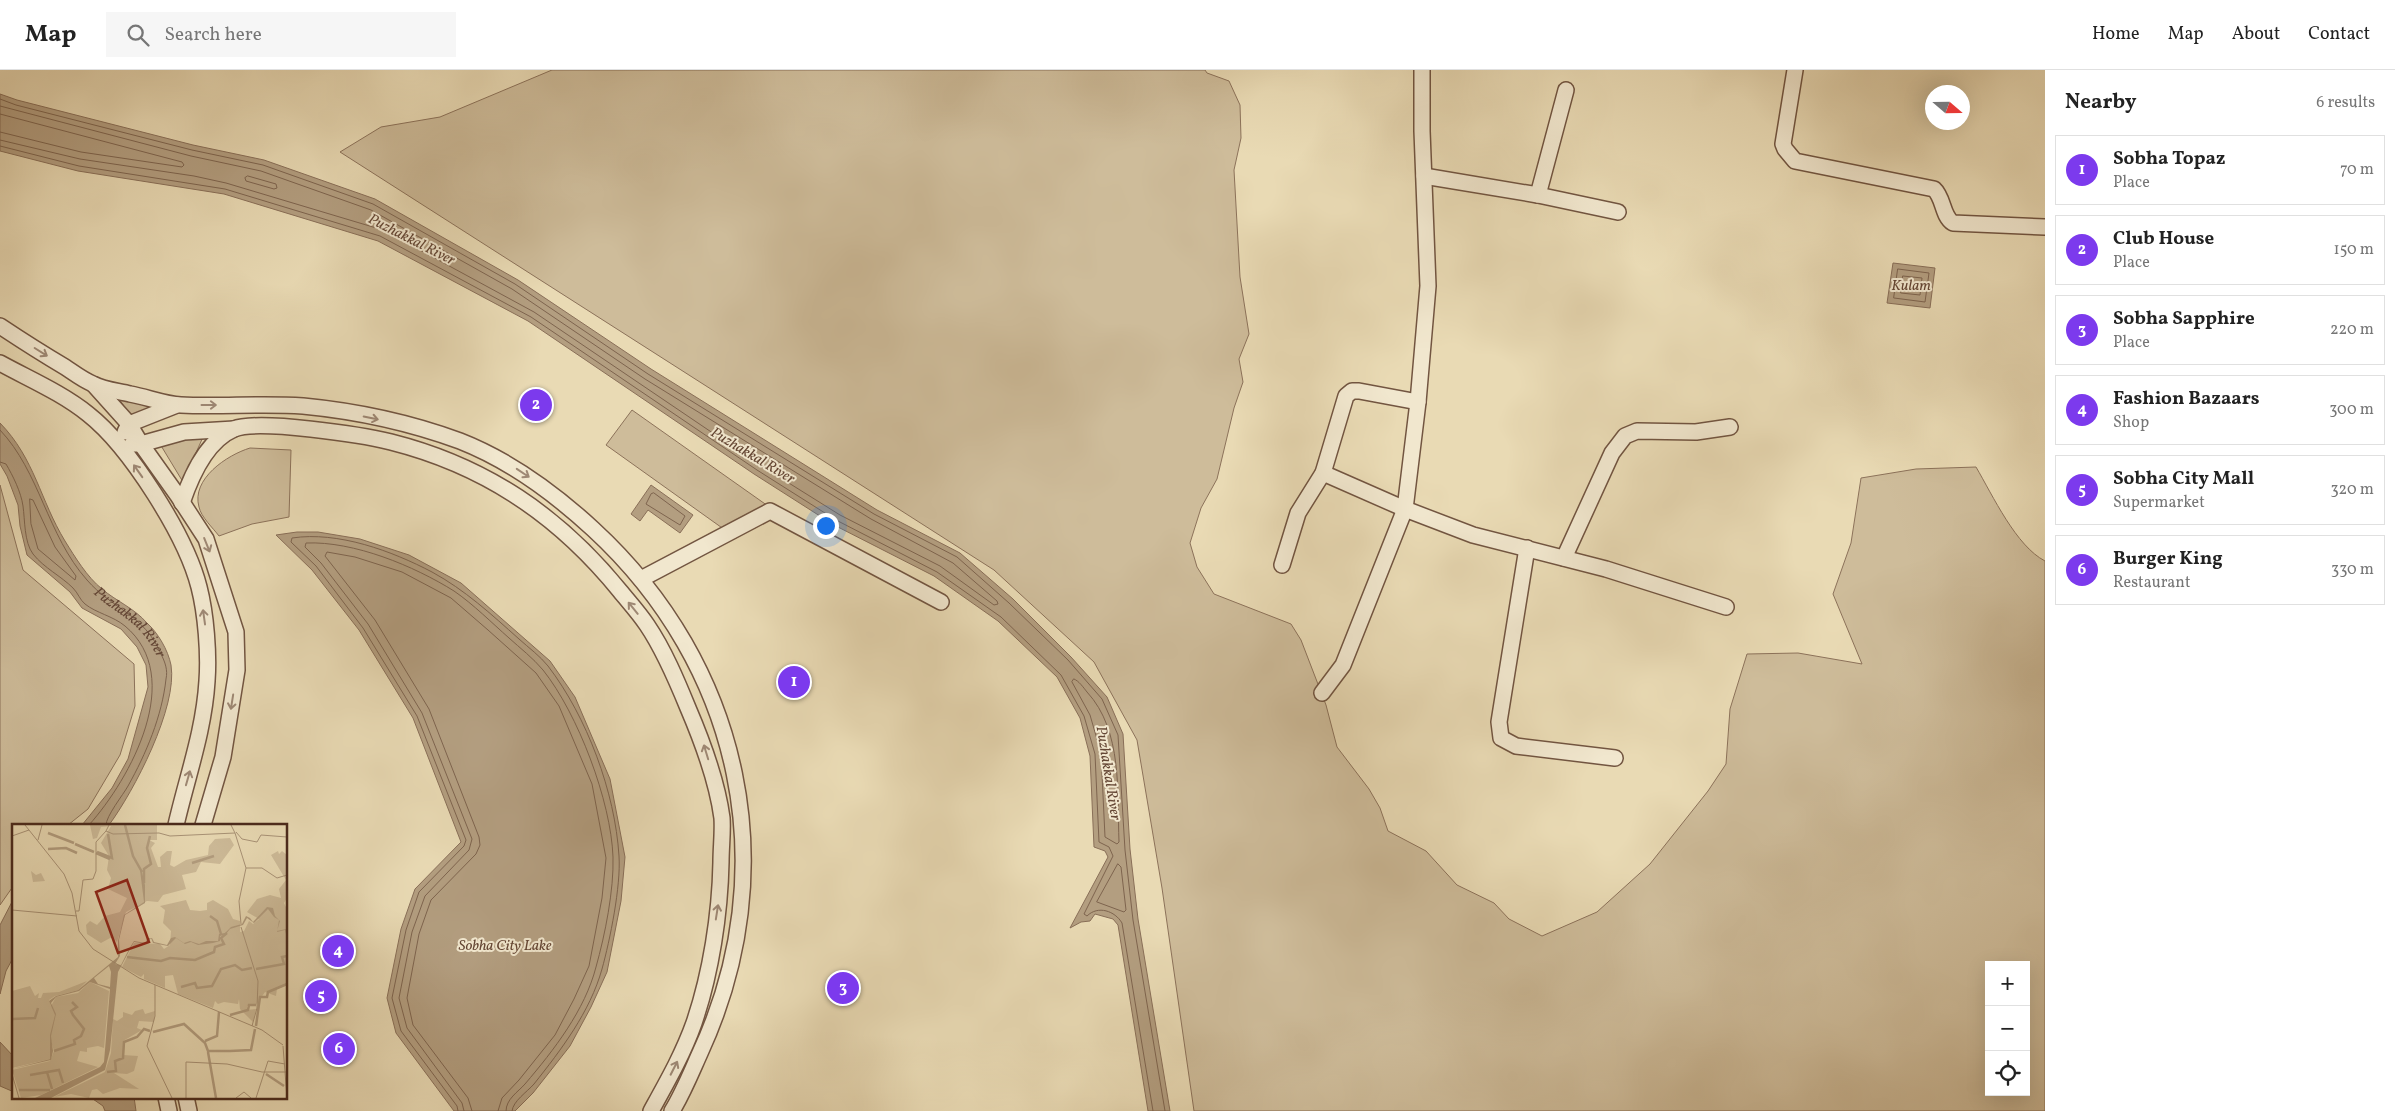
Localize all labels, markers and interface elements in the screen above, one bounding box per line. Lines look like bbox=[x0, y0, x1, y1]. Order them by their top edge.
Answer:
search box bbox=[106, 12, 456, 57]
text: Map bbox=[25, 18, 76, 52]
icon: search bbox=[124, 21, 152, 49]
text: Search here bbox=[164, 22, 262, 48]
text: Home bbox=[2092, 22, 2140, 47]
text: Map bbox=[2168, 22, 2204, 47]
text: About bbox=[2232, 22, 2280, 47]
text: Contact bbox=[2308, 22, 2370, 47]
north arrow bbox=[1925, 85, 1970, 130]
text: Nearby bbox=[2065, 88, 2136, 117]
text: 6 results bbox=[2316, 92, 2375, 114]
text: Sobha Topaz bbox=[2113, 146, 2226, 172]
text: 1 bbox=[2079, 159, 2085, 181]
text: 70 m bbox=[2340, 159, 2374, 181]
text: Place bbox=[2113, 172, 2150, 194]
water label: Puzhakkal River bbox=[364, 209, 459, 271]
text: Club House bbox=[2113, 226, 2214, 252]
text: 2 bbox=[2078, 239, 2086, 261]
text: 150 m bbox=[2333, 239, 2374, 261]
text: Place bbox=[2113, 252, 2150, 274]
water label: Kulam bbox=[1891, 276, 1931, 297]
text: Sobha Sapphire bbox=[2113, 306, 2255, 332]
text: 3 bbox=[2078, 319, 2086, 341]
text: 220 m bbox=[2330, 319, 2374, 341]
text: Place bbox=[2113, 332, 2150, 354]
one-way arrow bbox=[34, 347, 48, 358]
pin: 2 bbox=[520, 386, 552, 424]
text: Fashion Bazaars bbox=[2113, 386, 2260, 412]
text: 4 bbox=[2077, 399, 2087, 421]
text: 300 m bbox=[2329, 399, 2374, 421]
one-way arrow bbox=[201, 400, 217, 410]
text: Shop bbox=[2113, 412, 2149, 434]
one-way arrow bbox=[362, 414, 378, 423]
water label: Puzhakkal River bbox=[706, 423, 799, 490]
one-way arrow bbox=[133, 464, 143, 478]
text: Sobha City Mall bbox=[2113, 466, 2254, 492]
one-way arrow bbox=[516, 468, 530, 478]
text: 5 bbox=[2078, 479, 2086, 501]
text: 320 m bbox=[2330, 479, 2374, 501]
text: Supermarket bbox=[2113, 492, 2205, 514]
your location bbox=[813, 513, 839, 539]
one-way arrow bbox=[203, 537, 212, 552]
text: Burger King bbox=[2113, 546, 2223, 572]
text: 6 bbox=[2078, 559, 2086, 581]
text: 330 m bbox=[2331, 559, 2374, 581]
text: Restaurant bbox=[2113, 572, 2191, 594]
water label: Puzhakkal River bbox=[88, 583, 170, 661]
one-way arrow bbox=[628, 601, 639, 614]
one-way arrow bbox=[198, 610, 208, 626]
pin: 1 bbox=[778, 663, 810, 701]
one-way arrow bbox=[226, 694, 236, 710]
water label: Puzhakkal River bbox=[1090, 725, 1125, 822]
one-way arrow bbox=[700, 744, 710, 760]
one-way arrow bbox=[184, 770, 193, 786]
inset map bbox=[12, 824, 288, 1098]
one-way arrow bbox=[713, 905, 723, 921]
pin: 4 bbox=[322, 932, 354, 970]
water label: Sobha City Lake bbox=[459, 936, 552, 957]
map controls bbox=[1985, 961, 2030, 1096]
button: + bbox=[1985, 961, 2030, 1006]
pin: 3 bbox=[827, 969, 859, 1007]
pin: 5 bbox=[305, 977, 337, 1015]
button: − bbox=[1985, 1006, 2030, 1051]
pin: 6 bbox=[323, 1030, 355, 1068]
button: locate bbox=[1985, 1051, 2030, 1096]
one-way arrow bbox=[670, 1061, 679, 1076]

